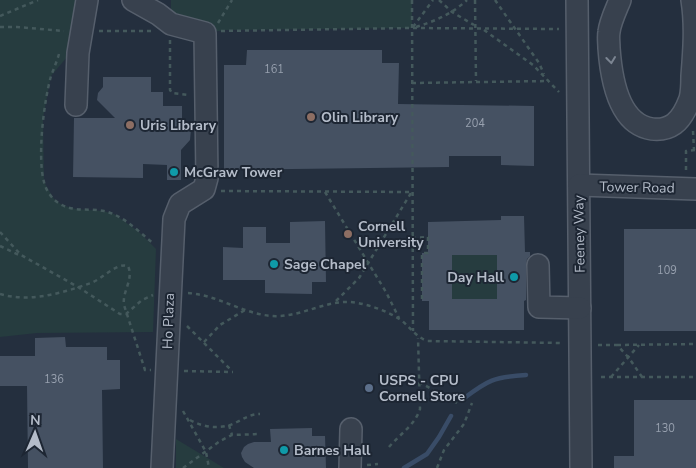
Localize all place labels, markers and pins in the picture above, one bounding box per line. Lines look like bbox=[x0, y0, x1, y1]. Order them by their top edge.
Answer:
place label: Olin Library bbox=[321, 108, 399, 127]
marker: Olin Library bbox=[305, 111, 317, 123]
place label: Uris Library bbox=[140, 116, 217, 135]
marker: Uris Library bbox=[124, 119, 136, 131]
place label: McGraw Tower bbox=[184, 163, 283, 182]
marker: McGraw Tower bbox=[168, 166, 180, 178]
place label: Cornell University bbox=[358, 217, 424, 252]
marker: Cornell University bbox=[342, 228, 354, 240]
place label: Sage Chapel bbox=[284, 255, 367, 274]
marker: Sage Chapel bbox=[268, 258, 280, 270]
place label: Day Hall bbox=[447, 268, 505, 287]
marker: Day Hall bbox=[508, 271, 520, 283]
place label: USPS - CPU Cornell Store bbox=[379, 371, 466, 406]
marker: USPS - CPU Cornell Store bbox=[363, 382, 375, 394]
place label: Barnes Hall bbox=[294, 441, 371, 460]
marker: Barnes Hall bbox=[278, 444, 290, 456]

